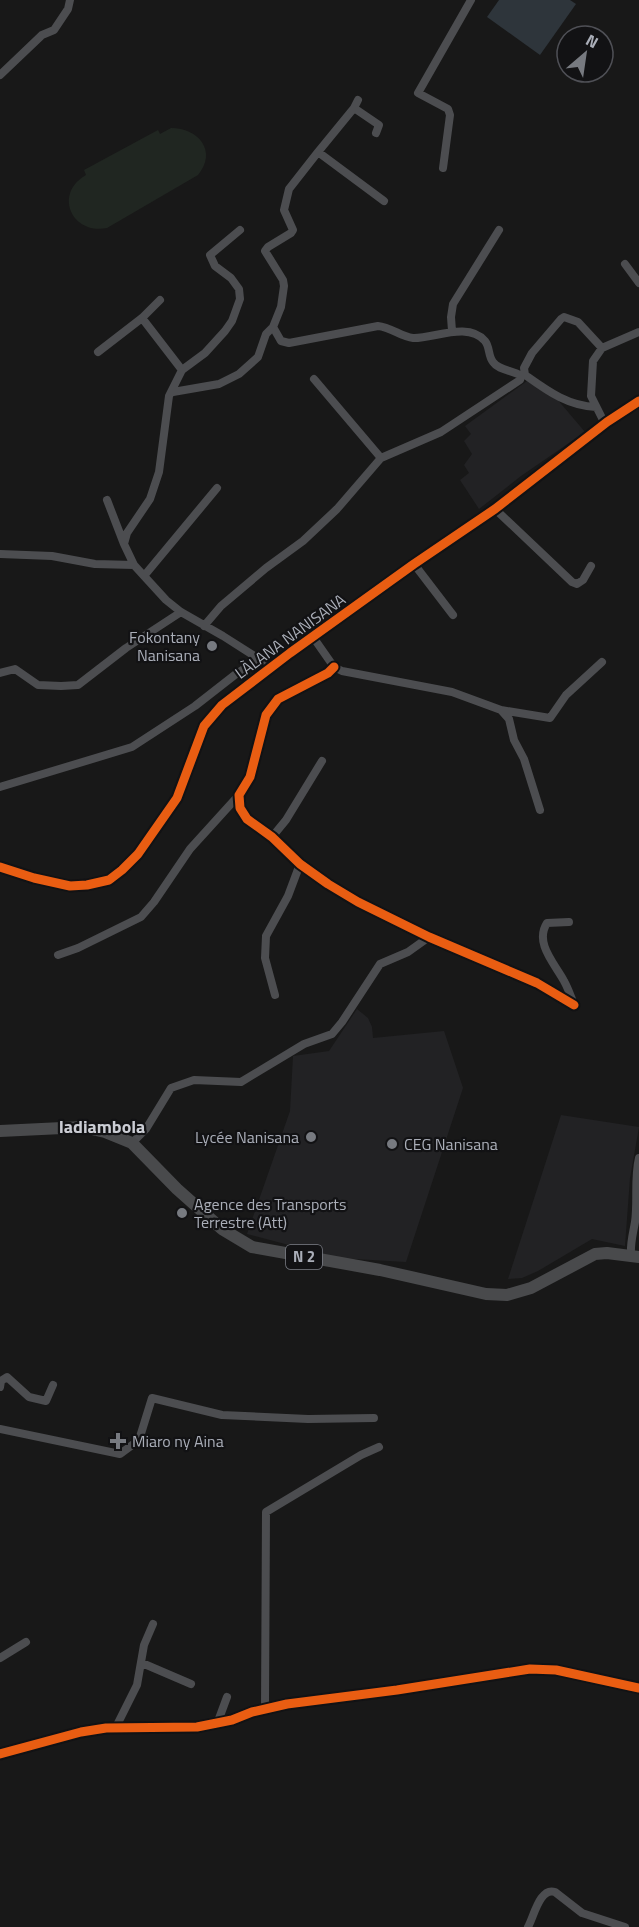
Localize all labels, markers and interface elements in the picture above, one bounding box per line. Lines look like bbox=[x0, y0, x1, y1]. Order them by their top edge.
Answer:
north arrow bbox=[555, 24, 615, 84]
text: N bbox=[582, 28, 603, 54]
street label: LÀLANA NANISANA bbox=[230, 587, 351, 684]
place label: Fokontany Nanisana bbox=[129, 625, 200, 667]
marker: Fokontany Nanisana bbox=[205, 639, 219, 653]
district label: Iadiambola bbox=[59, 1113, 145, 1140]
place label: Lycée Nanisana bbox=[195, 1125, 299, 1149]
marker: Lycée Nanisana bbox=[304, 1130, 318, 1144]
place label: CEG Nanisana bbox=[404, 1132, 498, 1156]
marker: CEG Nanisana bbox=[385, 1137, 399, 1151]
place label: Agence des Transports Terrestre (Att) bbox=[194, 1192, 346, 1234]
marker: Agence des Transports Terrestre (Att) bbox=[175, 1206, 189, 1220]
road number: N 2 bbox=[286, 1245, 322, 1269]
place label: Miaro ny Aina bbox=[132, 1429, 224, 1453]
marker: Miaro ny Aina bbox=[109, 1432, 127, 1450]

